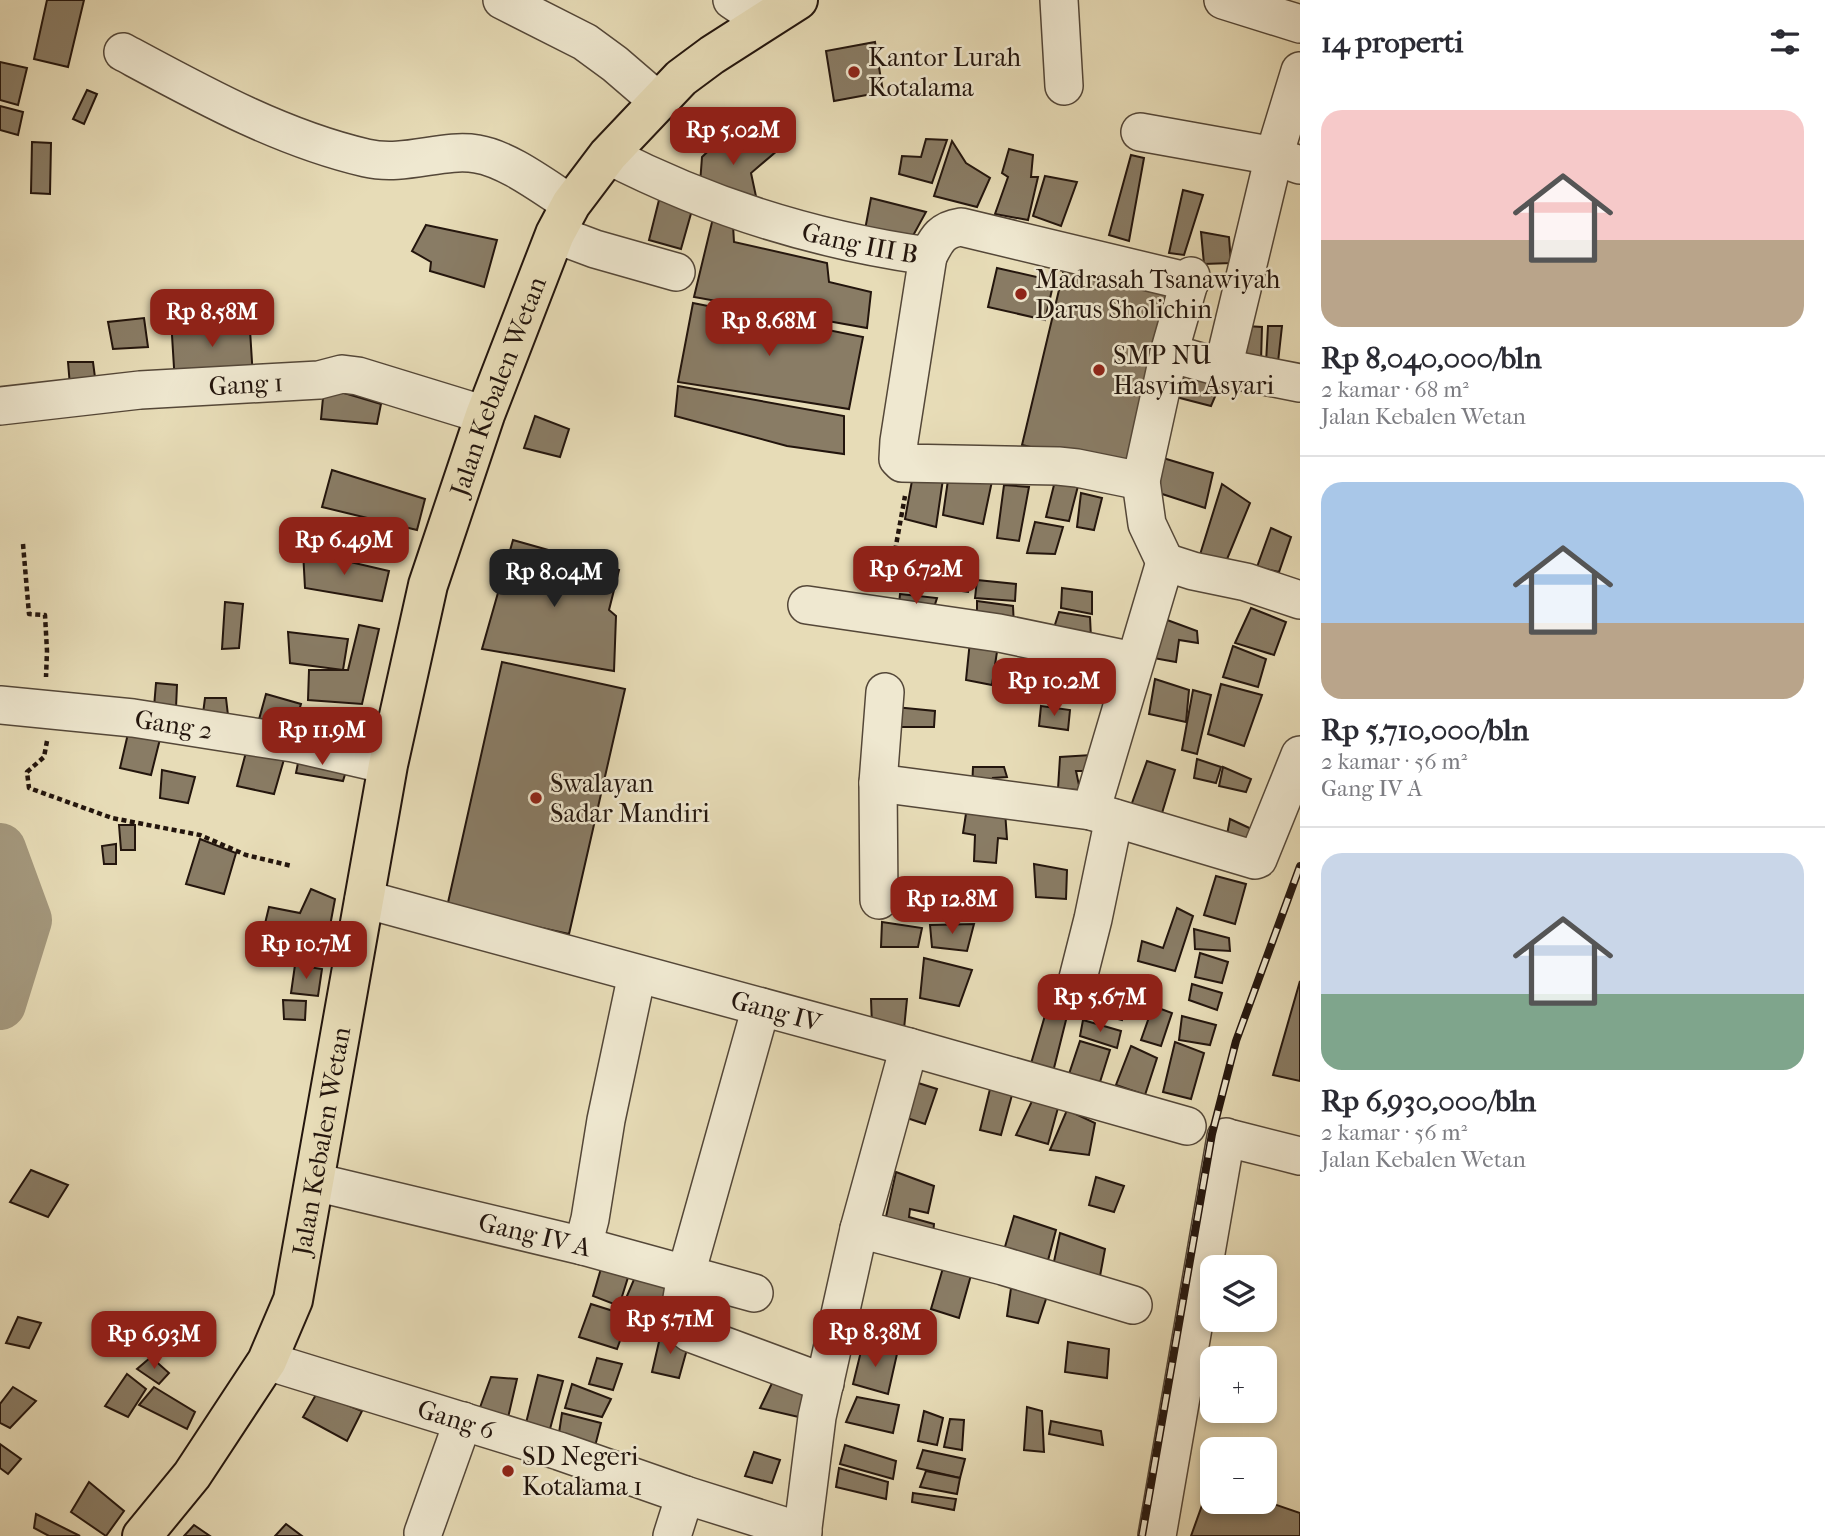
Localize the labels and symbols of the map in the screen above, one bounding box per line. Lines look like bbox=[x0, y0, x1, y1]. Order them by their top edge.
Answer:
place label: Kantor Lurah Kotalama bbox=[868, 42, 1021, 103]
marker: Kantor Lurah Kotalama bbox=[846, 64, 862, 80]
pin: Rp 5.02M bbox=[661, 108, 805, 167]
street label: Gang III B bbox=[799, 215, 920, 270]
place label: Madrasah Tsanawiyah Darus Sholichin bbox=[1035, 264, 1281, 325]
street label: Jalan Kebalen Wetan bbox=[443, 272, 553, 502]
marker: Madrasah Tsanawiyah Darus Sholichin bbox=[1013, 286, 1029, 302]
pin: Rp 8.58M bbox=[140, 290, 284, 349]
pin: Rp 8.68M bbox=[697, 298, 841, 358]
place label: SMP NU Hasyim Asyari bbox=[1113, 340, 1275, 401]
marker: SMP NU Hasyim Asyari bbox=[1091, 362, 1107, 378]
street label: Gang 1 bbox=[208, 367, 284, 402]
pin: Rp 6.49M bbox=[272, 518, 416, 577]
pin: Rp 6.72M bbox=[844, 546, 988, 606]
pin: Rp 8.04M bbox=[482, 550, 626, 609]
pin: Rp 10.2M bbox=[982, 658, 1126, 718]
street label: Gang 2 bbox=[133, 703, 215, 746]
pin: Rp 11.9M bbox=[250, 708, 394, 767]
place label: Swalayan Sadar Mandiri bbox=[550, 768, 710, 829]
marker: Swalayan Sadar Mandiri bbox=[528, 790, 544, 806]
pin: Rp 12.8M bbox=[880, 876, 1024, 936]
pin: Rp 10.7M bbox=[234, 922, 378, 981]
pin: Rp 5.67M bbox=[1028, 974, 1172, 1034]
street label: Gang IV bbox=[728, 984, 826, 1038]
street label: Jalan Kebalen Wetan bbox=[285, 1024, 357, 1260]
street label: Gang IV A bbox=[475, 1206, 595, 1263]
pin: Rp 5.71M bbox=[598, 1296, 742, 1356]
pin: Rp 8.38M bbox=[803, 1310, 947, 1369]
pin: Rp 6.93M bbox=[82, 1312, 226, 1371]
street label: Gang 6 bbox=[414, 1393, 499, 1446]
place label: SD Negeri Kotalama 1 bbox=[522, 1441, 643, 1502]
marker: SD Negeri Kotalama 1 bbox=[500, 1463, 516, 1479]

